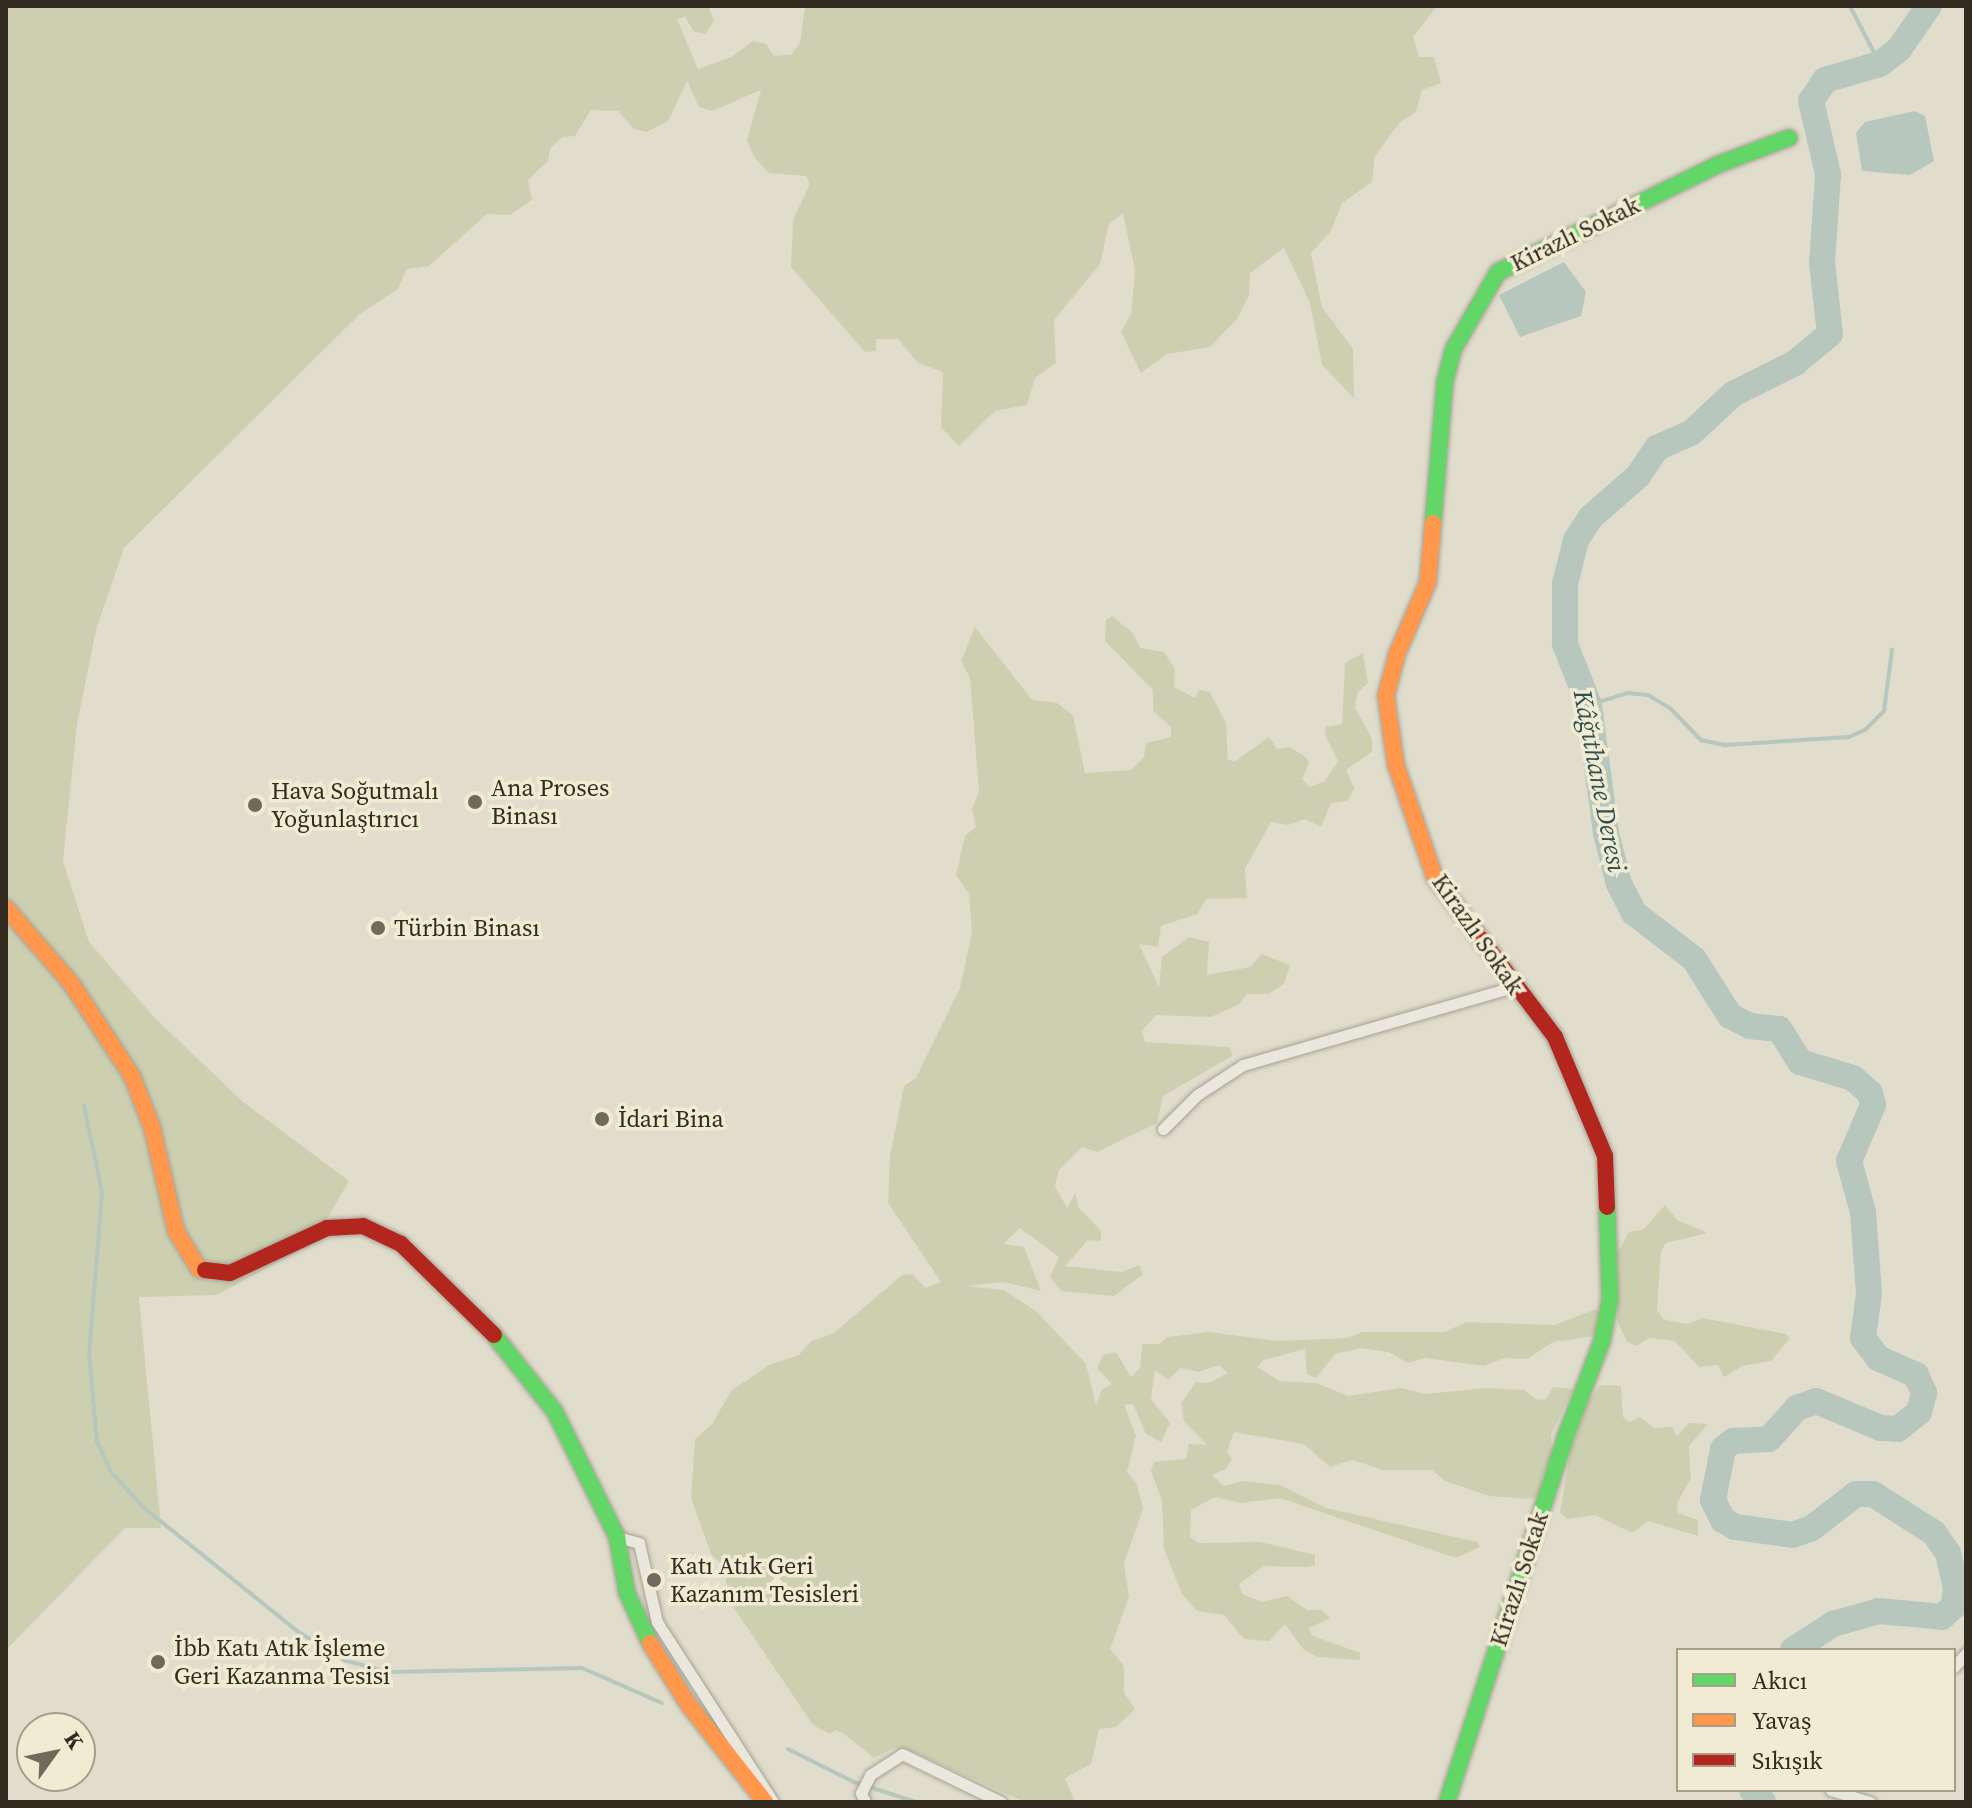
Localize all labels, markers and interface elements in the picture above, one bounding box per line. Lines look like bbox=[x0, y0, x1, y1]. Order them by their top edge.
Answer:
street label: Kirazlı Sokak bbox=[1506, 190, 1644, 278]
water label: Kâğıthane Deresi bbox=[1566, 687, 1632, 875]
place label: Ana Proses Binası bbox=[491, 774, 609, 830]
place label: Hava Soğutmalı Yoğunlaştırıcı bbox=[271, 777, 439, 833]
marker: Ana Proses Binası bbox=[466, 793, 484, 811]
marker: Hava Soğutmalı Yoğunlaştırıcı bbox=[246, 796, 264, 814]
street label: Kirazlı Sokak bbox=[1426, 868, 1530, 1000]
place label: Türbin Binası bbox=[394, 914, 540, 942]
marker: Türbin Binası bbox=[369, 919, 387, 937]
place label: İdari Bina bbox=[618, 1105, 724, 1133]
marker: İdari Bina bbox=[593, 1110, 611, 1128]
street label: Kirazlı Sokak bbox=[1484, 1508, 1554, 1650]
place label: Katı Atık Geri Kazanım Tesisleri bbox=[670, 1552, 859, 1608]
marker: Katı Atık Geri Kazanım Tesisleri bbox=[645, 1571, 663, 1589]
place label: İbb Katı Atık İşleme Geri Kazanma Tesisi bbox=[174, 1634, 391, 1690]
legend bbox=[1676, 1648, 1956, 1792]
marker: İbb Katı Atık İşleme Geri Kazanma Tesisi bbox=[149, 1653, 167, 1671]
text: Akıcı bbox=[1752, 1664, 1807, 1697]
text: Yavaş bbox=[1752, 1704, 1811, 1737]
north arrow bbox=[16, 1712, 96, 1792]
text: K bbox=[58, 1725, 91, 1755]
text: Sıkışık bbox=[1752, 1744, 1822, 1777]

